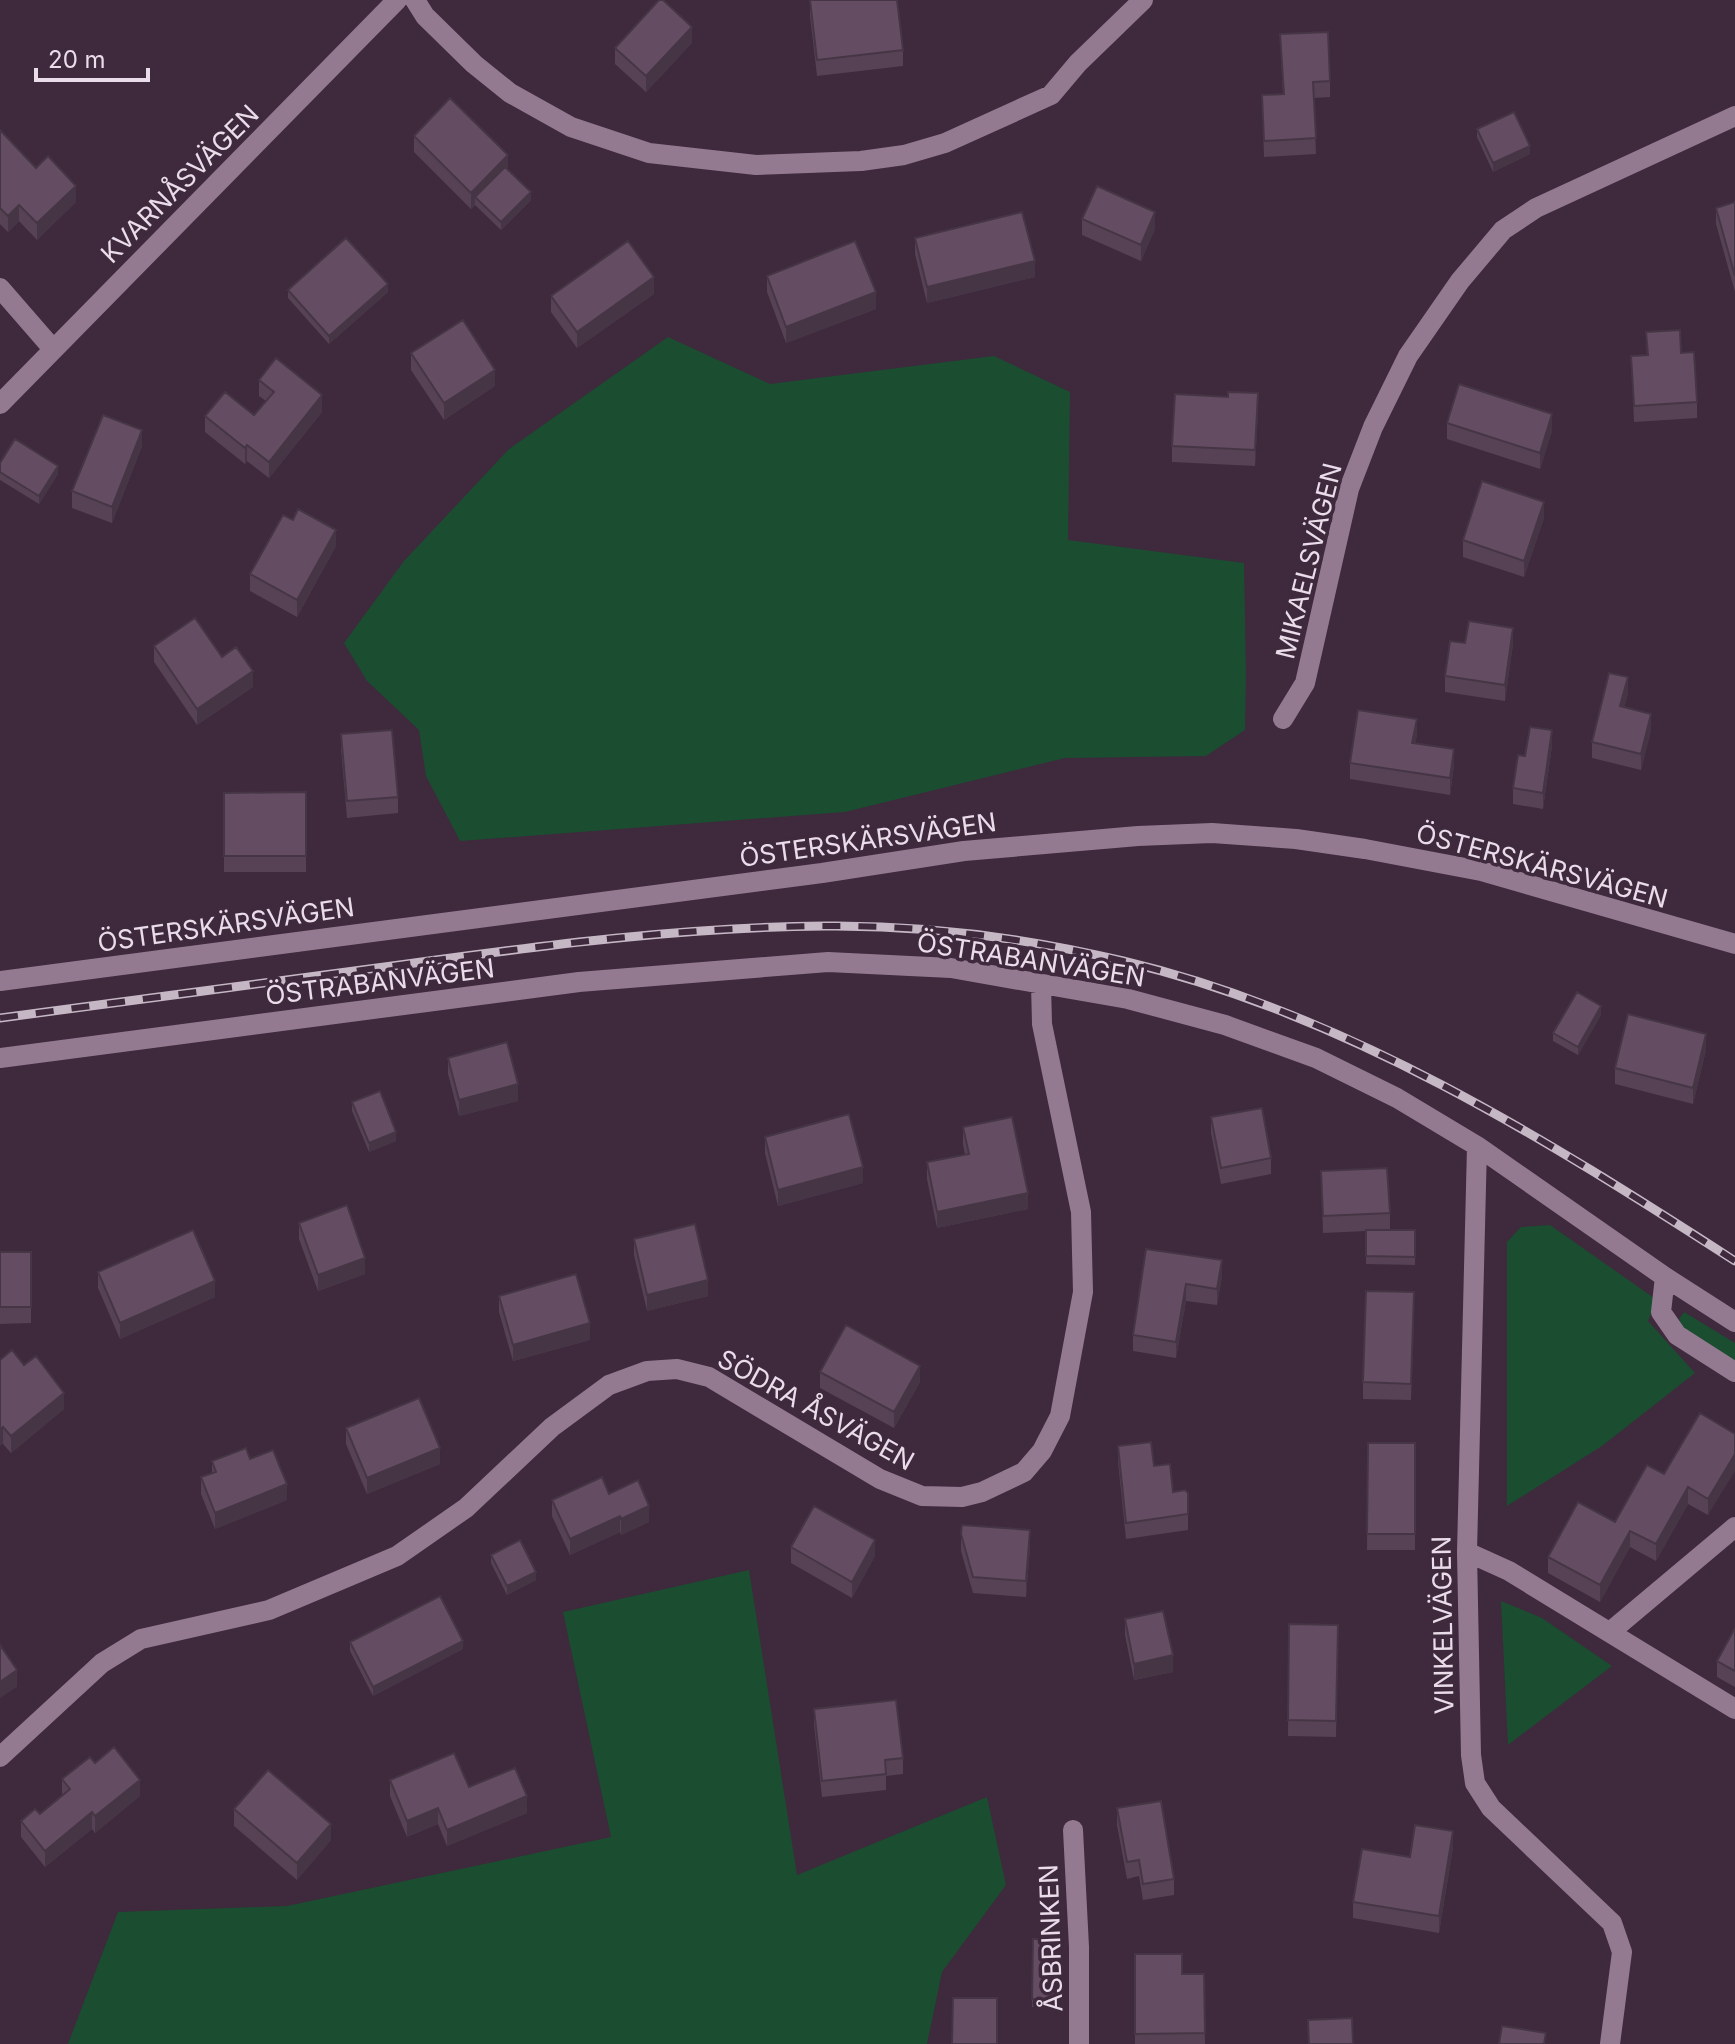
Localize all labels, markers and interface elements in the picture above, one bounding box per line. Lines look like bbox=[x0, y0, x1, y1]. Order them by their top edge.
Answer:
scale bar bbox=[36, 32, 148, 82]
text: 20 m bbox=[48, 45, 106, 74]
street label: KVARNÅSVÄGEN bbox=[94, 98, 265, 269]
street label: MIKAELSVÄGEN bbox=[1269, 460, 1348, 662]
street label: ÖSTERSKÄRSVÄGEN bbox=[738, 806, 998, 873]
street label: ÖSTERSKÄRSVÄGEN bbox=[1413, 817, 1671, 914]
street label: ÖSTERSKÄRSVÄGEN bbox=[96, 891, 356, 958]
street label: ÖSTRABANVÄGEN bbox=[915, 926, 1147, 993]
street label: ÖSTRABANVÄGEN bbox=[264, 952, 496, 1011]
street label: SÖDRA ÅSVÄGEN bbox=[713, 1342, 920, 1476]
street label: VINKELVÄGEN bbox=[1425, 1536, 1460, 1714]
street label: ÅSBRINKEN bbox=[1031, 1864, 1069, 2012]

